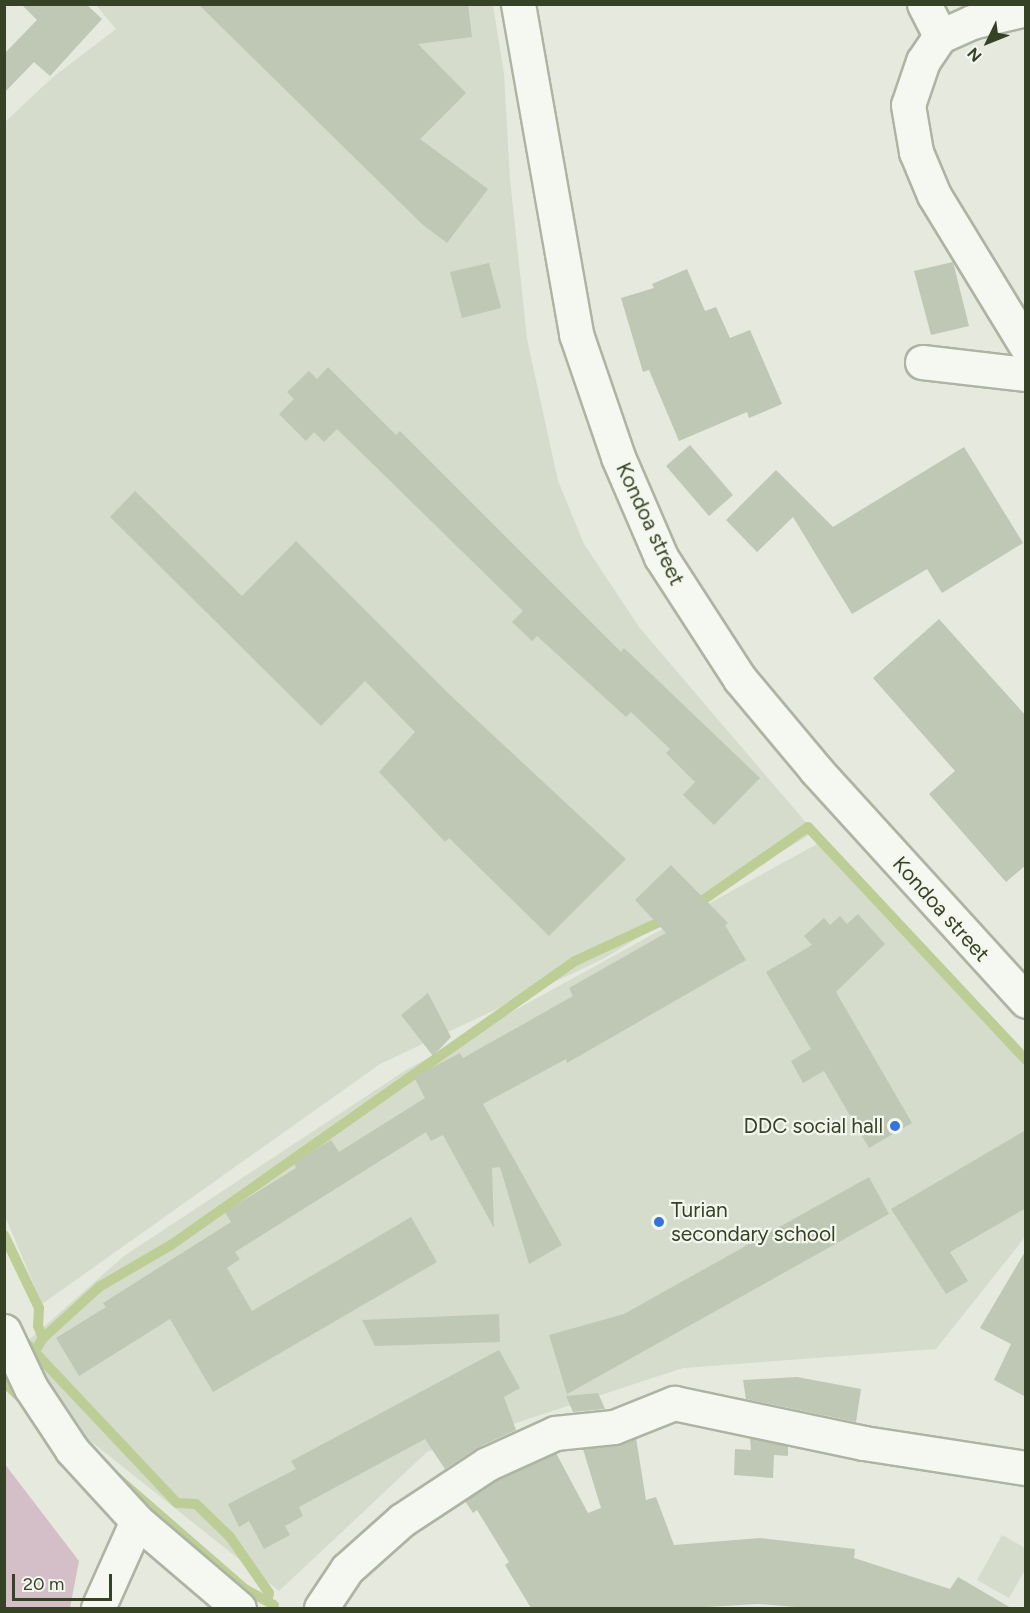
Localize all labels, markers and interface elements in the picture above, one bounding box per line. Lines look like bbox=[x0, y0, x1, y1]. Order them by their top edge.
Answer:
north arrow bbox=[958, 12, 1018, 72]
text: N bbox=[963, 44, 986, 66]
street label: Kondoa street bbox=[611, 459, 689, 589]
street label: Kondoa street bbox=[887, 851, 995, 967]
place label: DDC social hall bbox=[743, 1113, 883, 1139]
marker: DDC social hall bbox=[888, 1119, 902, 1133]
place label: Turian secondary school bbox=[671, 1197, 836, 1247]
marker: Turian secondary school bbox=[652, 1215, 666, 1229]
scale bar bbox=[15, 1562, 116, 1600]
text: 20 m bbox=[23, 1573, 64, 1595]

